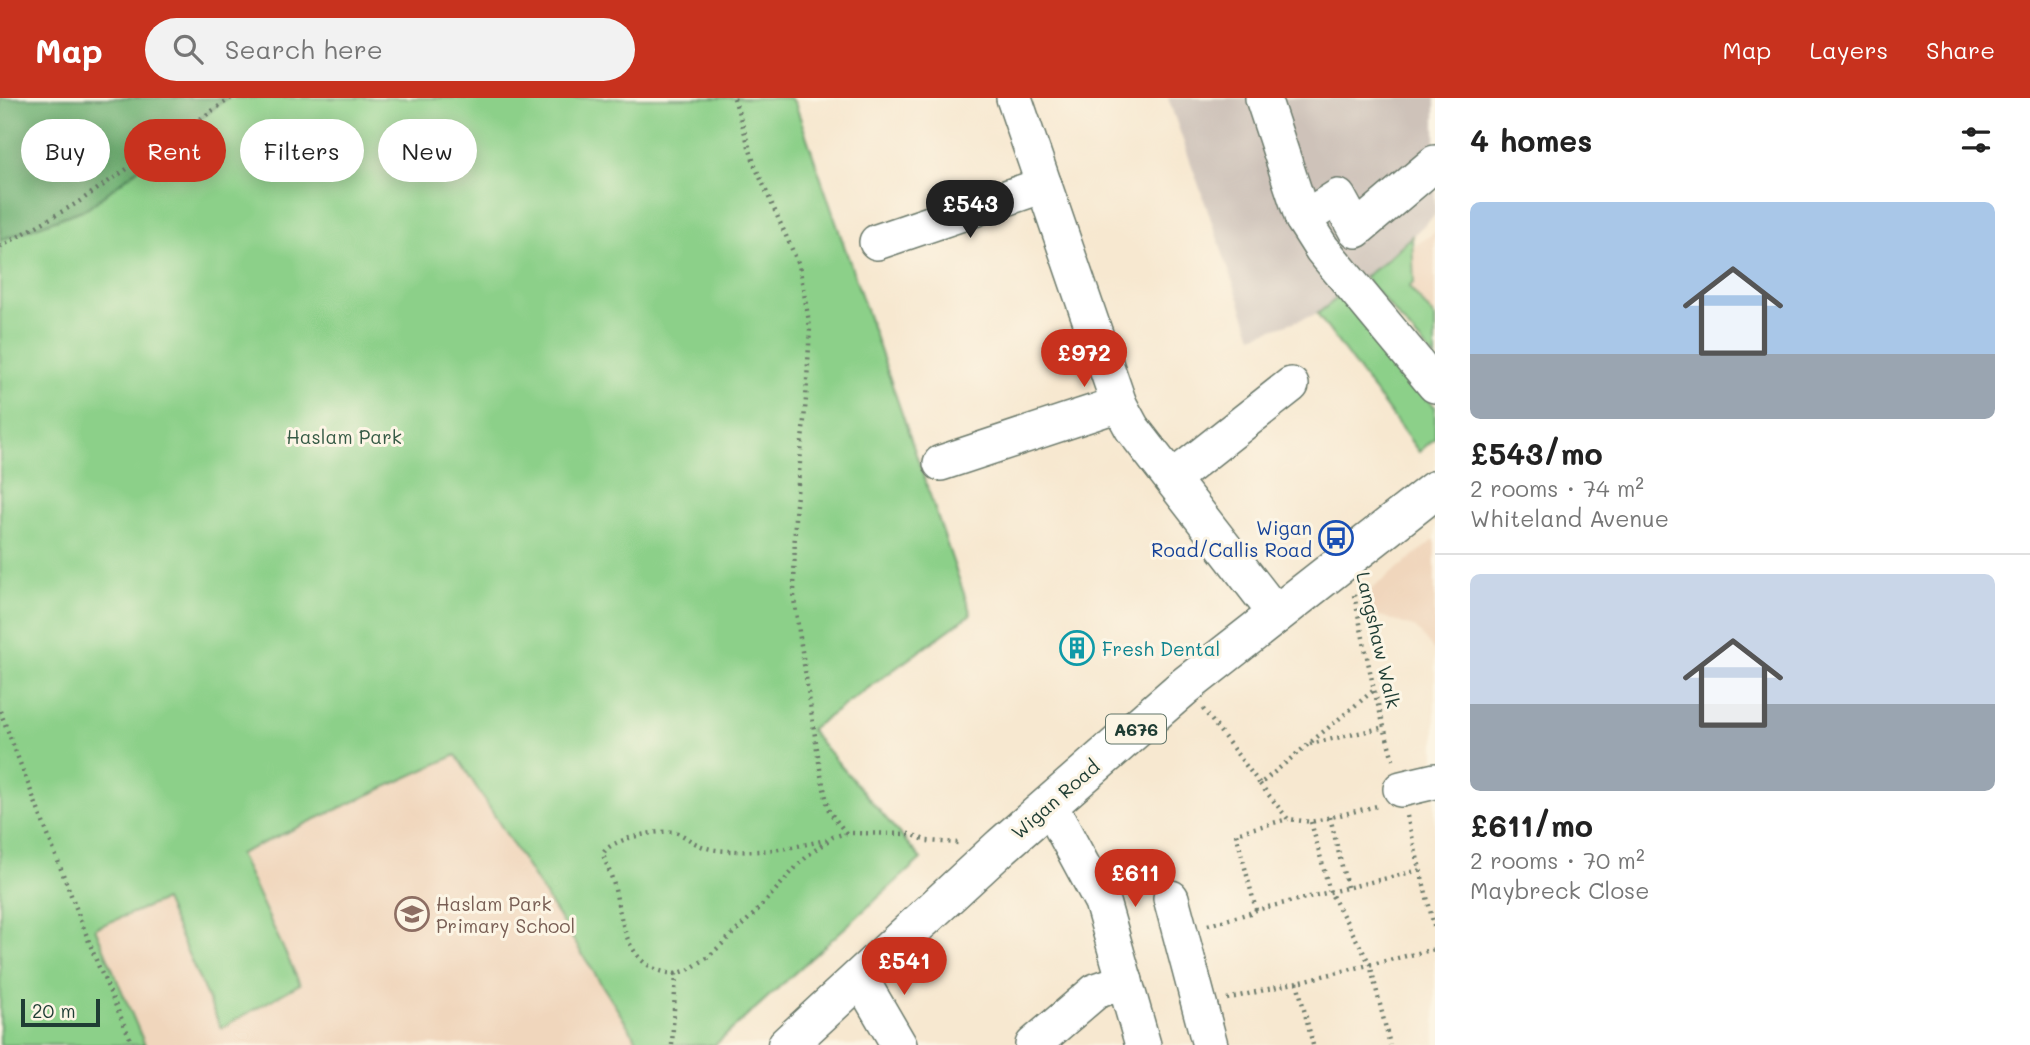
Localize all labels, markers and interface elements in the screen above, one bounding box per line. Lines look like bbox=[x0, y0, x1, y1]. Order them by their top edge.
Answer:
search box bbox=[145, 18, 635, 81]
text: Map bbox=[35, 28, 103, 71]
icon: search bbox=[169, 30, 207, 68]
text: Search here bbox=[225, 32, 383, 66]
text: Map bbox=[1723, 34, 1771, 65]
text: Layers bbox=[1809, 34, 1888, 65]
text: Share bbox=[1926, 34, 1995, 65]
chip: Buy bbox=[21, 119, 110, 182]
chip: Rent bbox=[124, 119, 226, 182]
chip: Filters bbox=[240, 119, 364, 182]
chip: New bbox=[378, 119, 477, 182]
text: 4 homes bbox=[1470, 120, 1592, 160]
icon: filters bbox=[1957, 121, 1995, 159]
pin: £543 bbox=[929, 180, 1011, 240]
text: £543 bbox=[942, 188, 998, 218]
icon: home bbox=[1670, 248, 1796, 374]
pin: £972 bbox=[1043, 330, 1125, 389]
text: £972 bbox=[1057, 337, 1111, 367]
park label: Haslam Park bbox=[286, 424, 402, 449]
text: £543/mo bbox=[1470, 433, 1603, 473]
text: 2 rooms · 74 m² bbox=[1470, 473, 1644, 503]
text: Whiteland Avenue bbox=[1470, 503, 1669, 533]
place label: Wigan Road/Callis Road bbox=[1151, 515, 1312, 562]
bus stop icon: Wigan Road/Callis Road bbox=[1317, 519, 1355, 557]
street label: Langshaw Walk bbox=[1351, 569, 1407, 711]
icon: home bbox=[1670, 620, 1796, 746]
building icon: Fresh Dental bbox=[1058, 629, 1096, 667]
place label: Fresh Dental bbox=[1102, 636, 1220, 661]
road number: A676 bbox=[1106, 714, 1166, 744]
street label: Wigan Road bbox=[1006, 754, 1104, 844]
text: £611/mo bbox=[1470, 805, 1593, 845]
text: 2 rooms · 70 m² bbox=[1470, 845, 1645, 875]
pin: £611 bbox=[1094, 850, 1176, 909]
text: £611 bbox=[1111, 857, 1159, 887]
text: Maybreck Close bbox=[1470, 875, 1649, 905]
place label: Haslam Park Primary School bbox=[436, 891, 575, 938]
school or university icon: Haslam Park Primary School bbox=[393, 895, 431, 933]
pin: £541 bbox=[863, 937, 945, 997]
text: £541 bbox=[878, 945, 930, 975]
scale bar bbox=[21, 996, 100, 1028]
text: 20 m bbox=[32, 998, 76, 1023]

